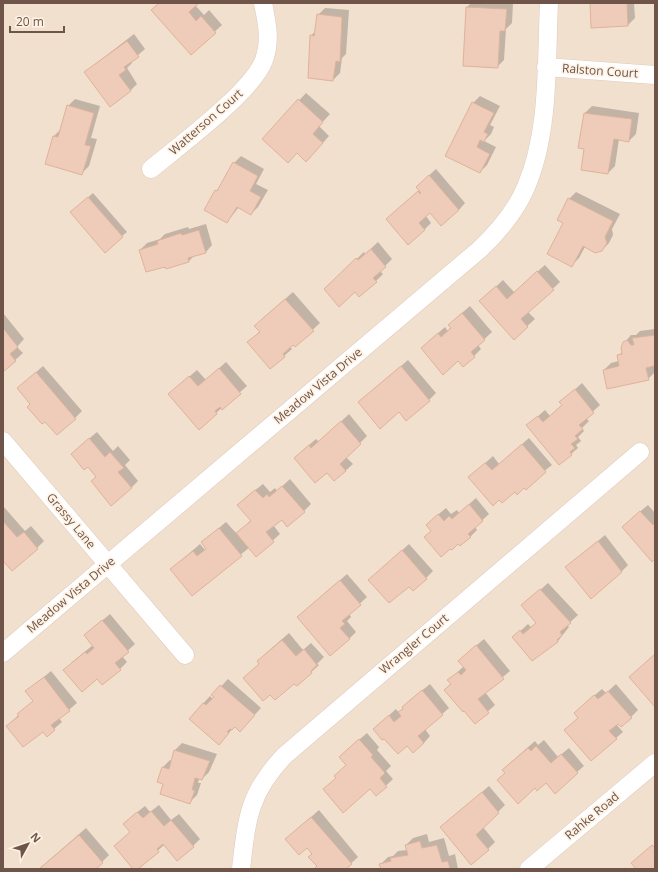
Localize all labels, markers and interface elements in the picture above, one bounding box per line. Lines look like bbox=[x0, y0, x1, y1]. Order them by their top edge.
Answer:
scale bar bbox=[10, 8, 64, 34]
text: 20 m bbox=[16, 13, 44, 30]
street label: Ralston Court bbox=[561, 59, 639, 82]
street label: Watterson Court bbox=[165, 85, 246, 158]
street label: Meadow Vista Drive bbox=[270, 343, 366, 428]
street label: Grassy Lane bbox=[43, 489, 100, 552]
street label: Meadow Vista Drive bbox=[23, 552, 119, 637]
street label: Wrangler Court bbox=[375, 610, 452, 678]
street label: Rahke Road bbox=[561, 788, 623, 843]
north arrow bbox=[8, 824, 48, 864]
text: N bbox=[27, 829, 45, 846]

